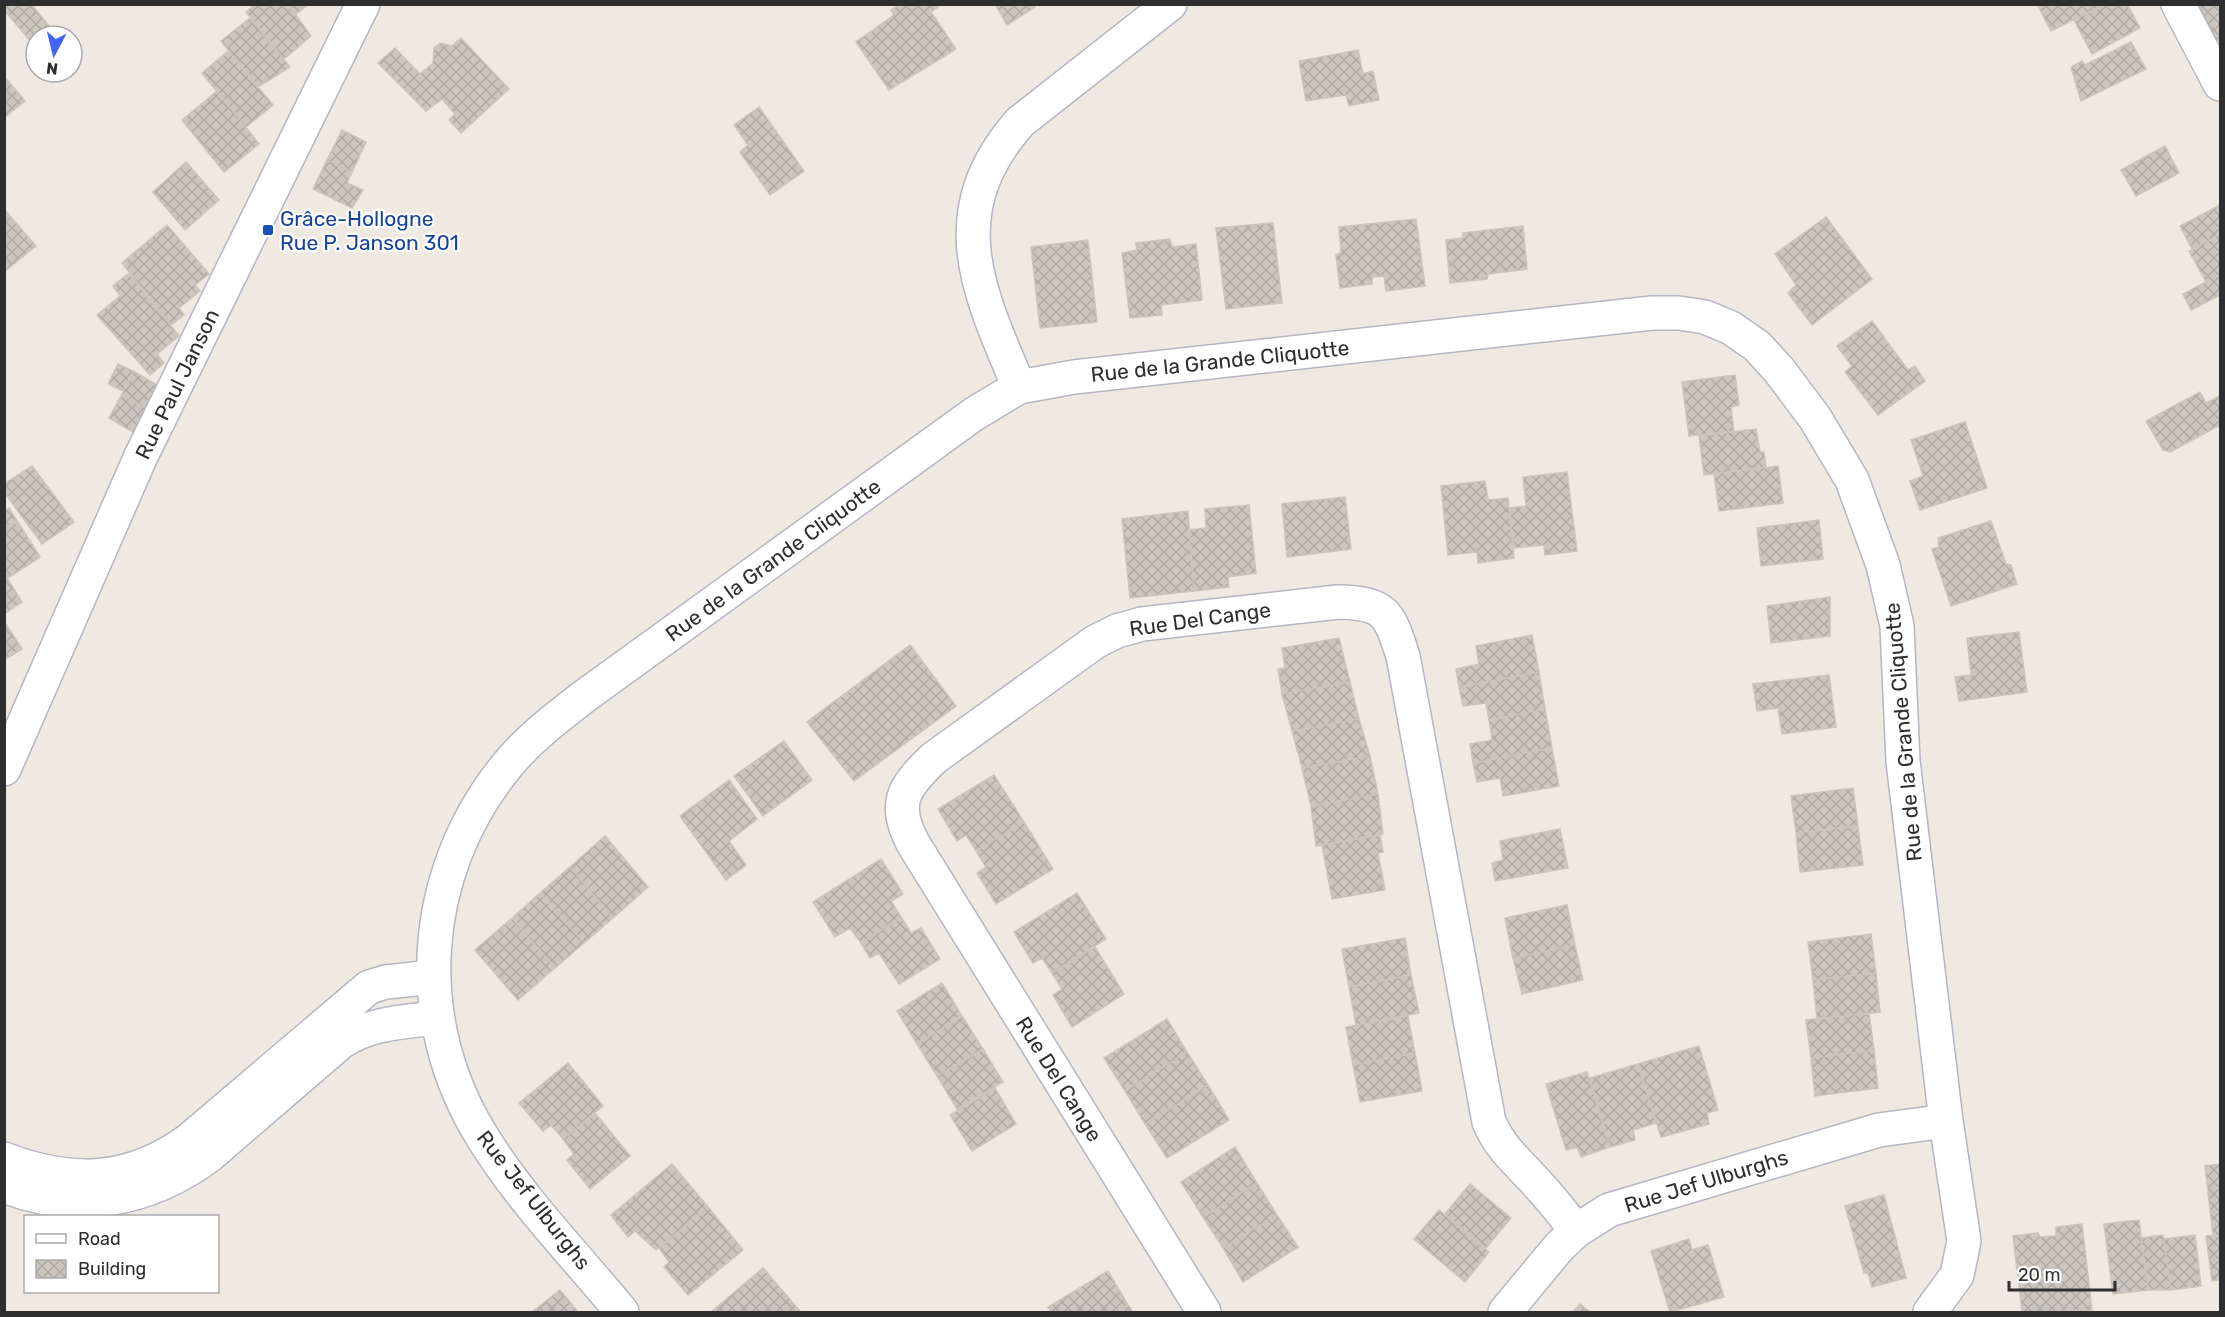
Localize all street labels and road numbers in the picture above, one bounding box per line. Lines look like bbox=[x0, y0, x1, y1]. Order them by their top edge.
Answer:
street label: Rue Paul Janson bbox=[130, 305, 224, 463]
street label: Rue de la Grande Cliquotte bbox=[1089, 335, 1351, 387]
street label: Rue de la Grande Cliquotte bbox=[661, 474, 885, 646]
street label: Rue Del Cange bbox=[1128, 597, 1272, 641]
street label: Rue de la Grande Cliquotte bbox=[1879, 601, 1927, 863]
street label: Rue Del Cange bbox=[1011, 1012, 1107, 1146]
street label: Rue Jef Ulburghs bbox=[472, 1125, 596, 1275]
street label: Rue Jef Ulburghs bbox=[1621, 1144, 1791, 1218]

